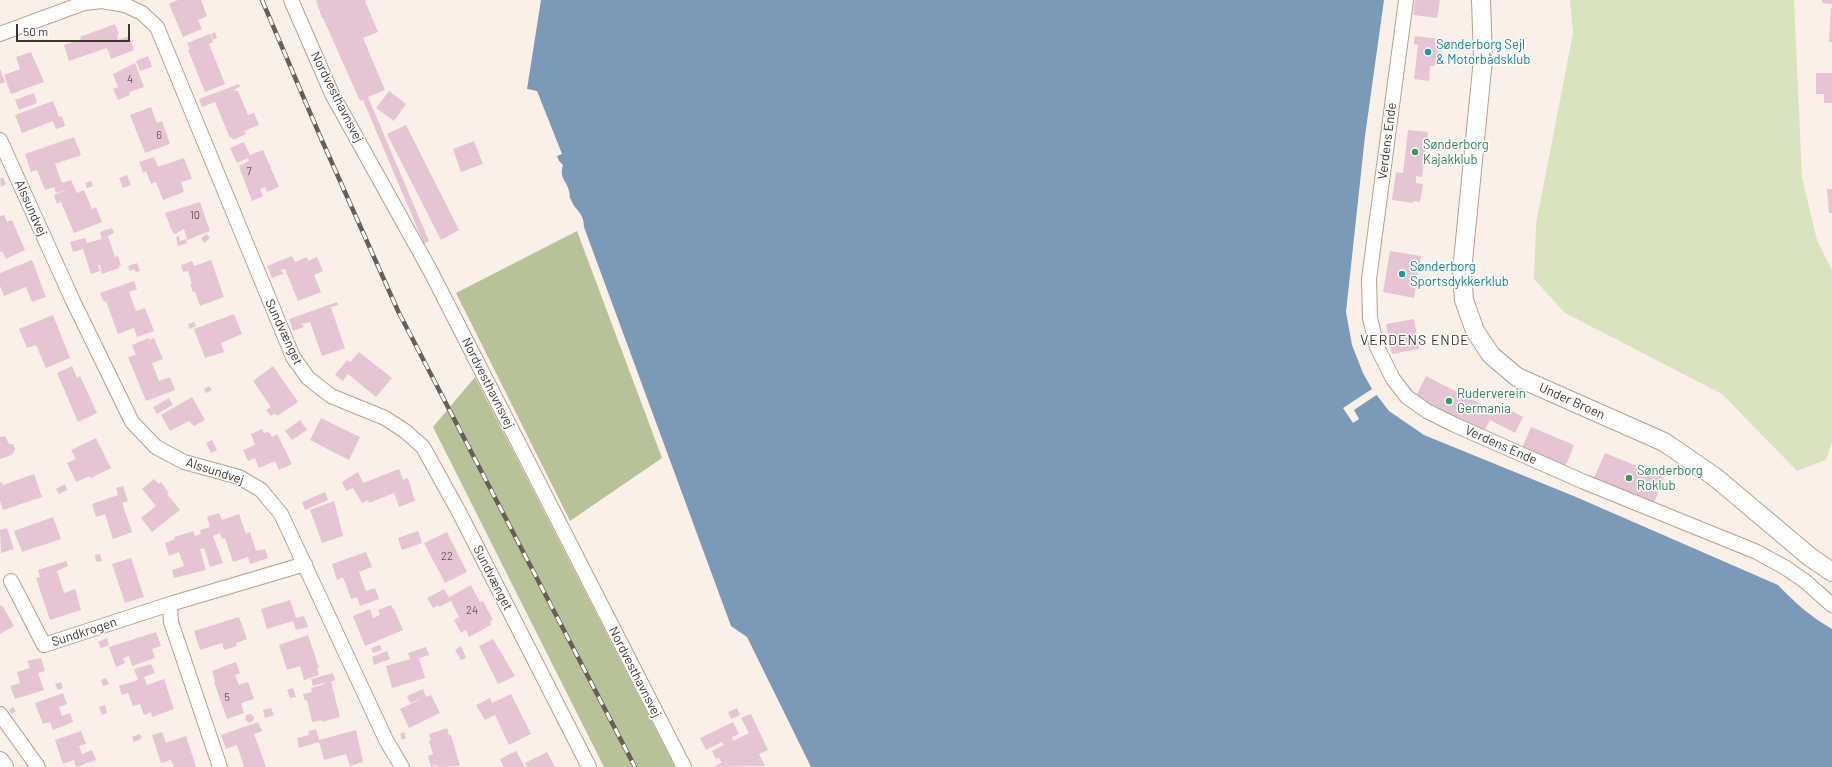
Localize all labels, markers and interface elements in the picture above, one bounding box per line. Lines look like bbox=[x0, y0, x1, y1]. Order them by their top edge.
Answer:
scale bar bbox=[18, 16, 132, 42]
text: 50 m bbox=[23, 24, 48, 38]
place label: Sønderborg Sejl & Motorbådsklub bbox=[1436, 37, 1530, 68]
marker: Sønderborg Sejl & Motorbådsklub bbox=[1423, 47, 1433, 57]
street label: Nordvesthavnsvej bbox=[307, 49, 367, 145]
house number: 4 bbox=[127, 72, 133, 86]
street label: Verdens Ende bbox=[1375, 102, 1399, 180]
house number: 6 bbox=[156, 128, 162, 142]
place label: Sønderborg Kajakklub bbox=[1423, 137, 1489, 168]
marker: Sønderborg Kajakklub bbox=[1410, 147, 1420, 157]
house number: 7 bbox=[246, 164, 252, 178]
street label: Alssundvej bbox=[12, 177, 50, 239]
house number: 10 bbox=[190, 208, 200, 222]
place label: Sønderborg Sportsdykkerklub bbox=[1410, 259, 1509, 290]
marker: Sønderborg Sportsdykkerklub bbox=[1397, 269, 1407, 279]
street label: Sundvænget bbox=[262, 297, 306, 367]
district label: VERDENS ENDE bbox=[1360, 332, 1470, 348]
street label: Nordvesthavnsvej bbox=[458, 335, 518, 431]
street label: Under Broen bbox=[1537, 380, 1607, 422]
place label: Ruderverein Germania bbox=[1457, 386, 1526, 417]
marker: Ruderverein Germania bbox=[1444, 396, 1454, 406]
street label: Verdens Ende bbox=[1463, 422, 1539, 468]
street label: Alssundvej bbox=[184, 454, 246, 488]
place label: Sønderborg Roklub bbox=[1637, 463, 1703, 494]
marker: Sønderborg Roklub bbox=[1624, 473, 1634, 483]
street label: Sundvænget bbox=[470, 543, 516, 613]
house number: 22 bbox=[441, 549, 453, 563]
house number: 24 bbox=[466, 603, 478, 617]
street label: Sundkrogen bbox=[49, 614, 119, 650]
street label: Nordvesthavnsvej bbox=[605, 624, 665, 720]
house number: 5 bbox=[224, 690, 230, 704]

